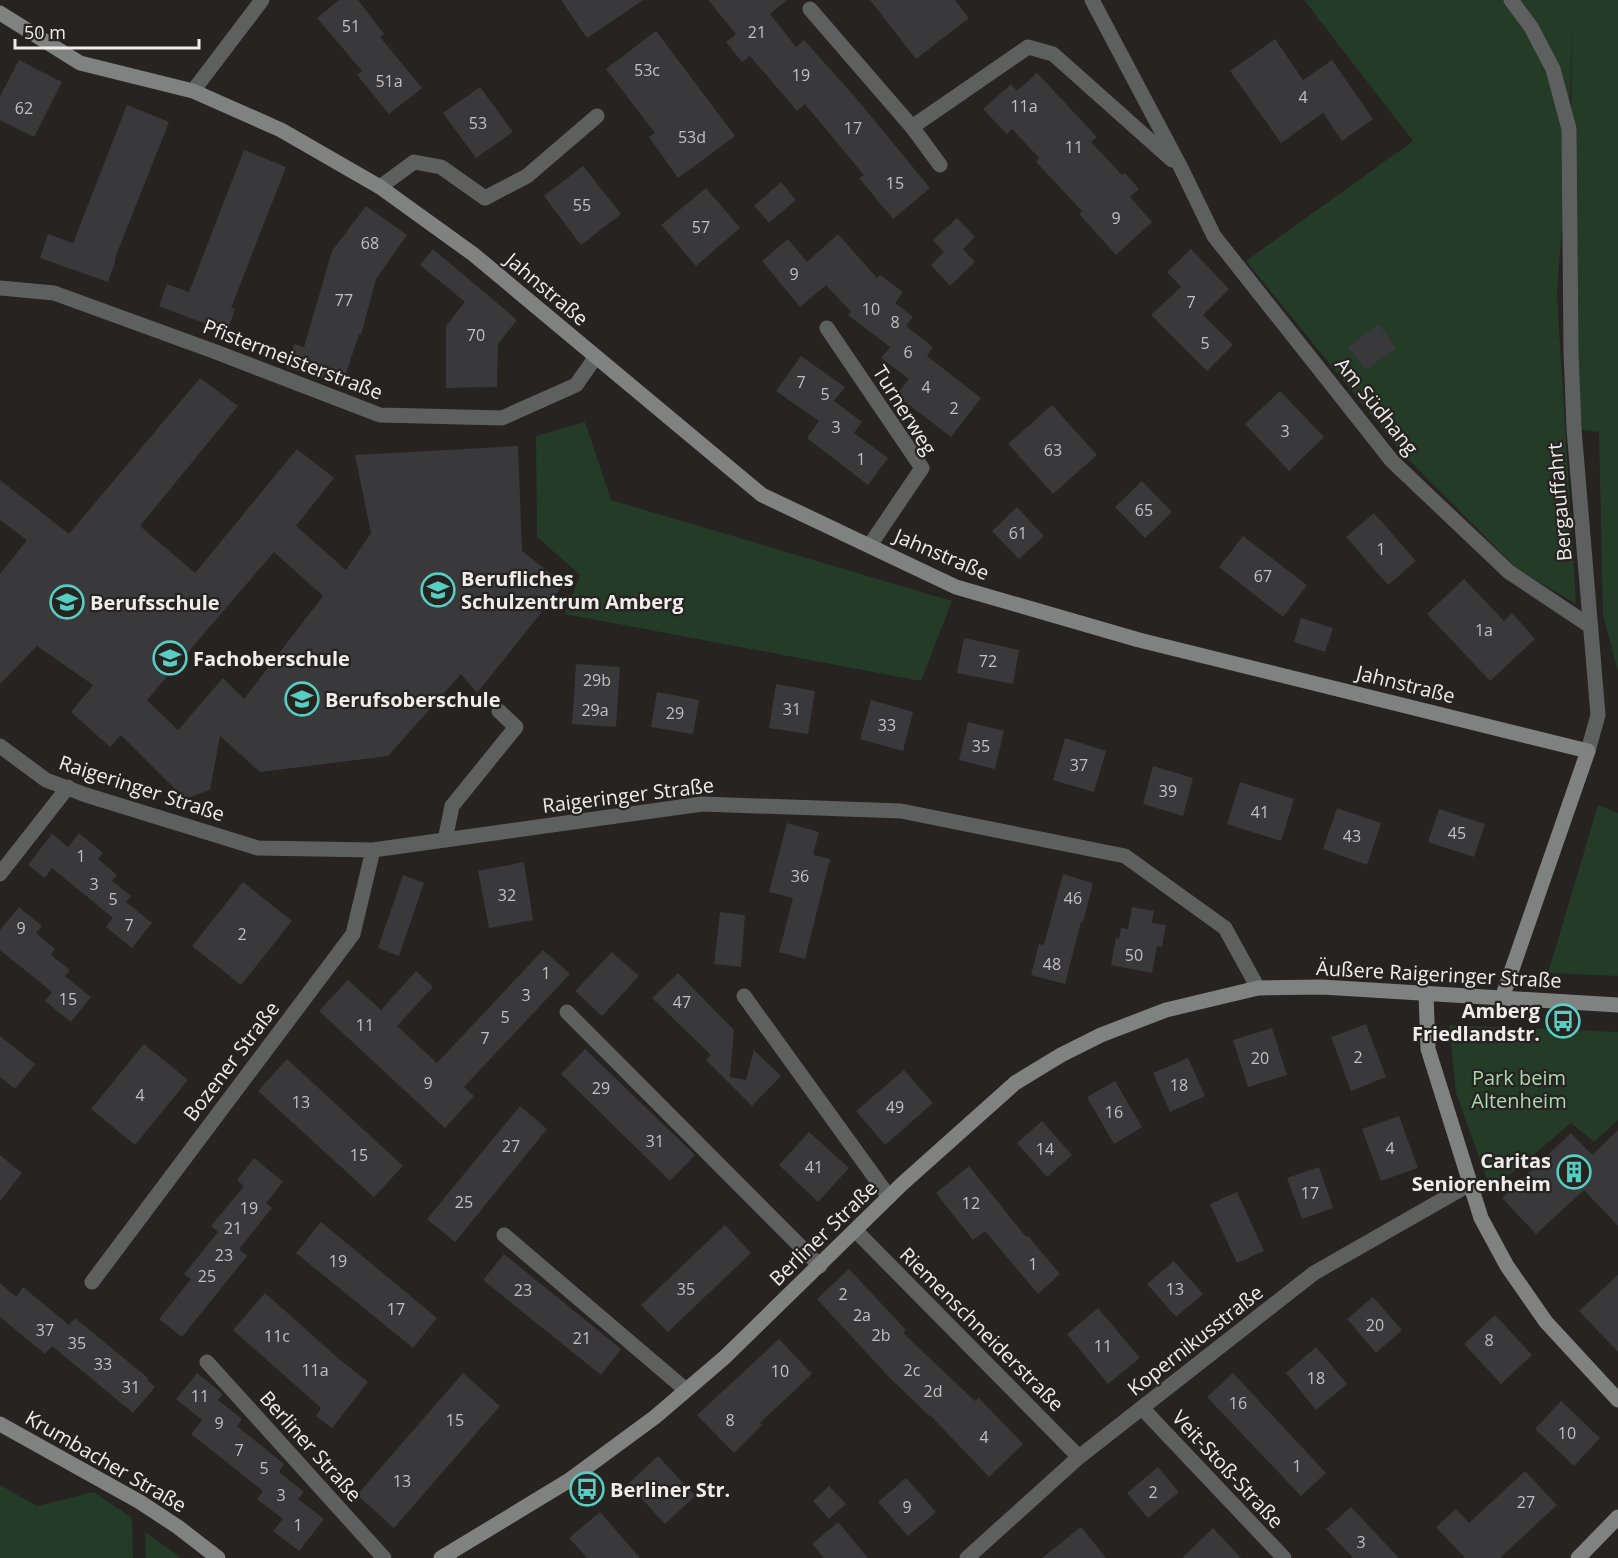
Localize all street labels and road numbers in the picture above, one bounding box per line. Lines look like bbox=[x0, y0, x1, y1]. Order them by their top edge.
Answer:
street label: Jahnstraße bbox=[498, 245, 594, 332]
street label: Pfistermeisterstraße bbox=[199, 312, 387, 406]
street label: Am Südhang bbox=[1329, 352, 1425, 461]
street label: Turnerweg bbox=[867, 360, 943, 460]
street label: Bergauffahrt bbox=[1540, 442, 1578, 562]
street label: Jahnstraße bbox=[889, 521, 994, 586]
street label: Jahnstraße bbox=[1352, 658, 1458, 709]
street label: Raigeringer Straße bbox=[56, 748, 228, 828]
street label: Raigeringer Straße bbox=[541, 771, 715, 819]
street label: Äußere Raigeringer Straße bbox=[1316, 954, 1562, 994]
street label: Bozener Straße bbox=[177, 996, 285, 1126]
street label: Berliner Straße bbox=[763, 1175, 883, 1291]
street label: Riemenschneiderstraße bbox=[894, 1241, 1070, 1417]
street label: Kopernikusstraße bbox=[1122, 1279, 1268, 1401]
street label: Berliner Straße bbox=[254, 1385, 368, 1507]
street label: Krumbacher Straße bbox=[20, 1404, 192, 1518]
street label: Veit-Stoß-Straße bbox=[1166, 1404, 1290, 1534]

